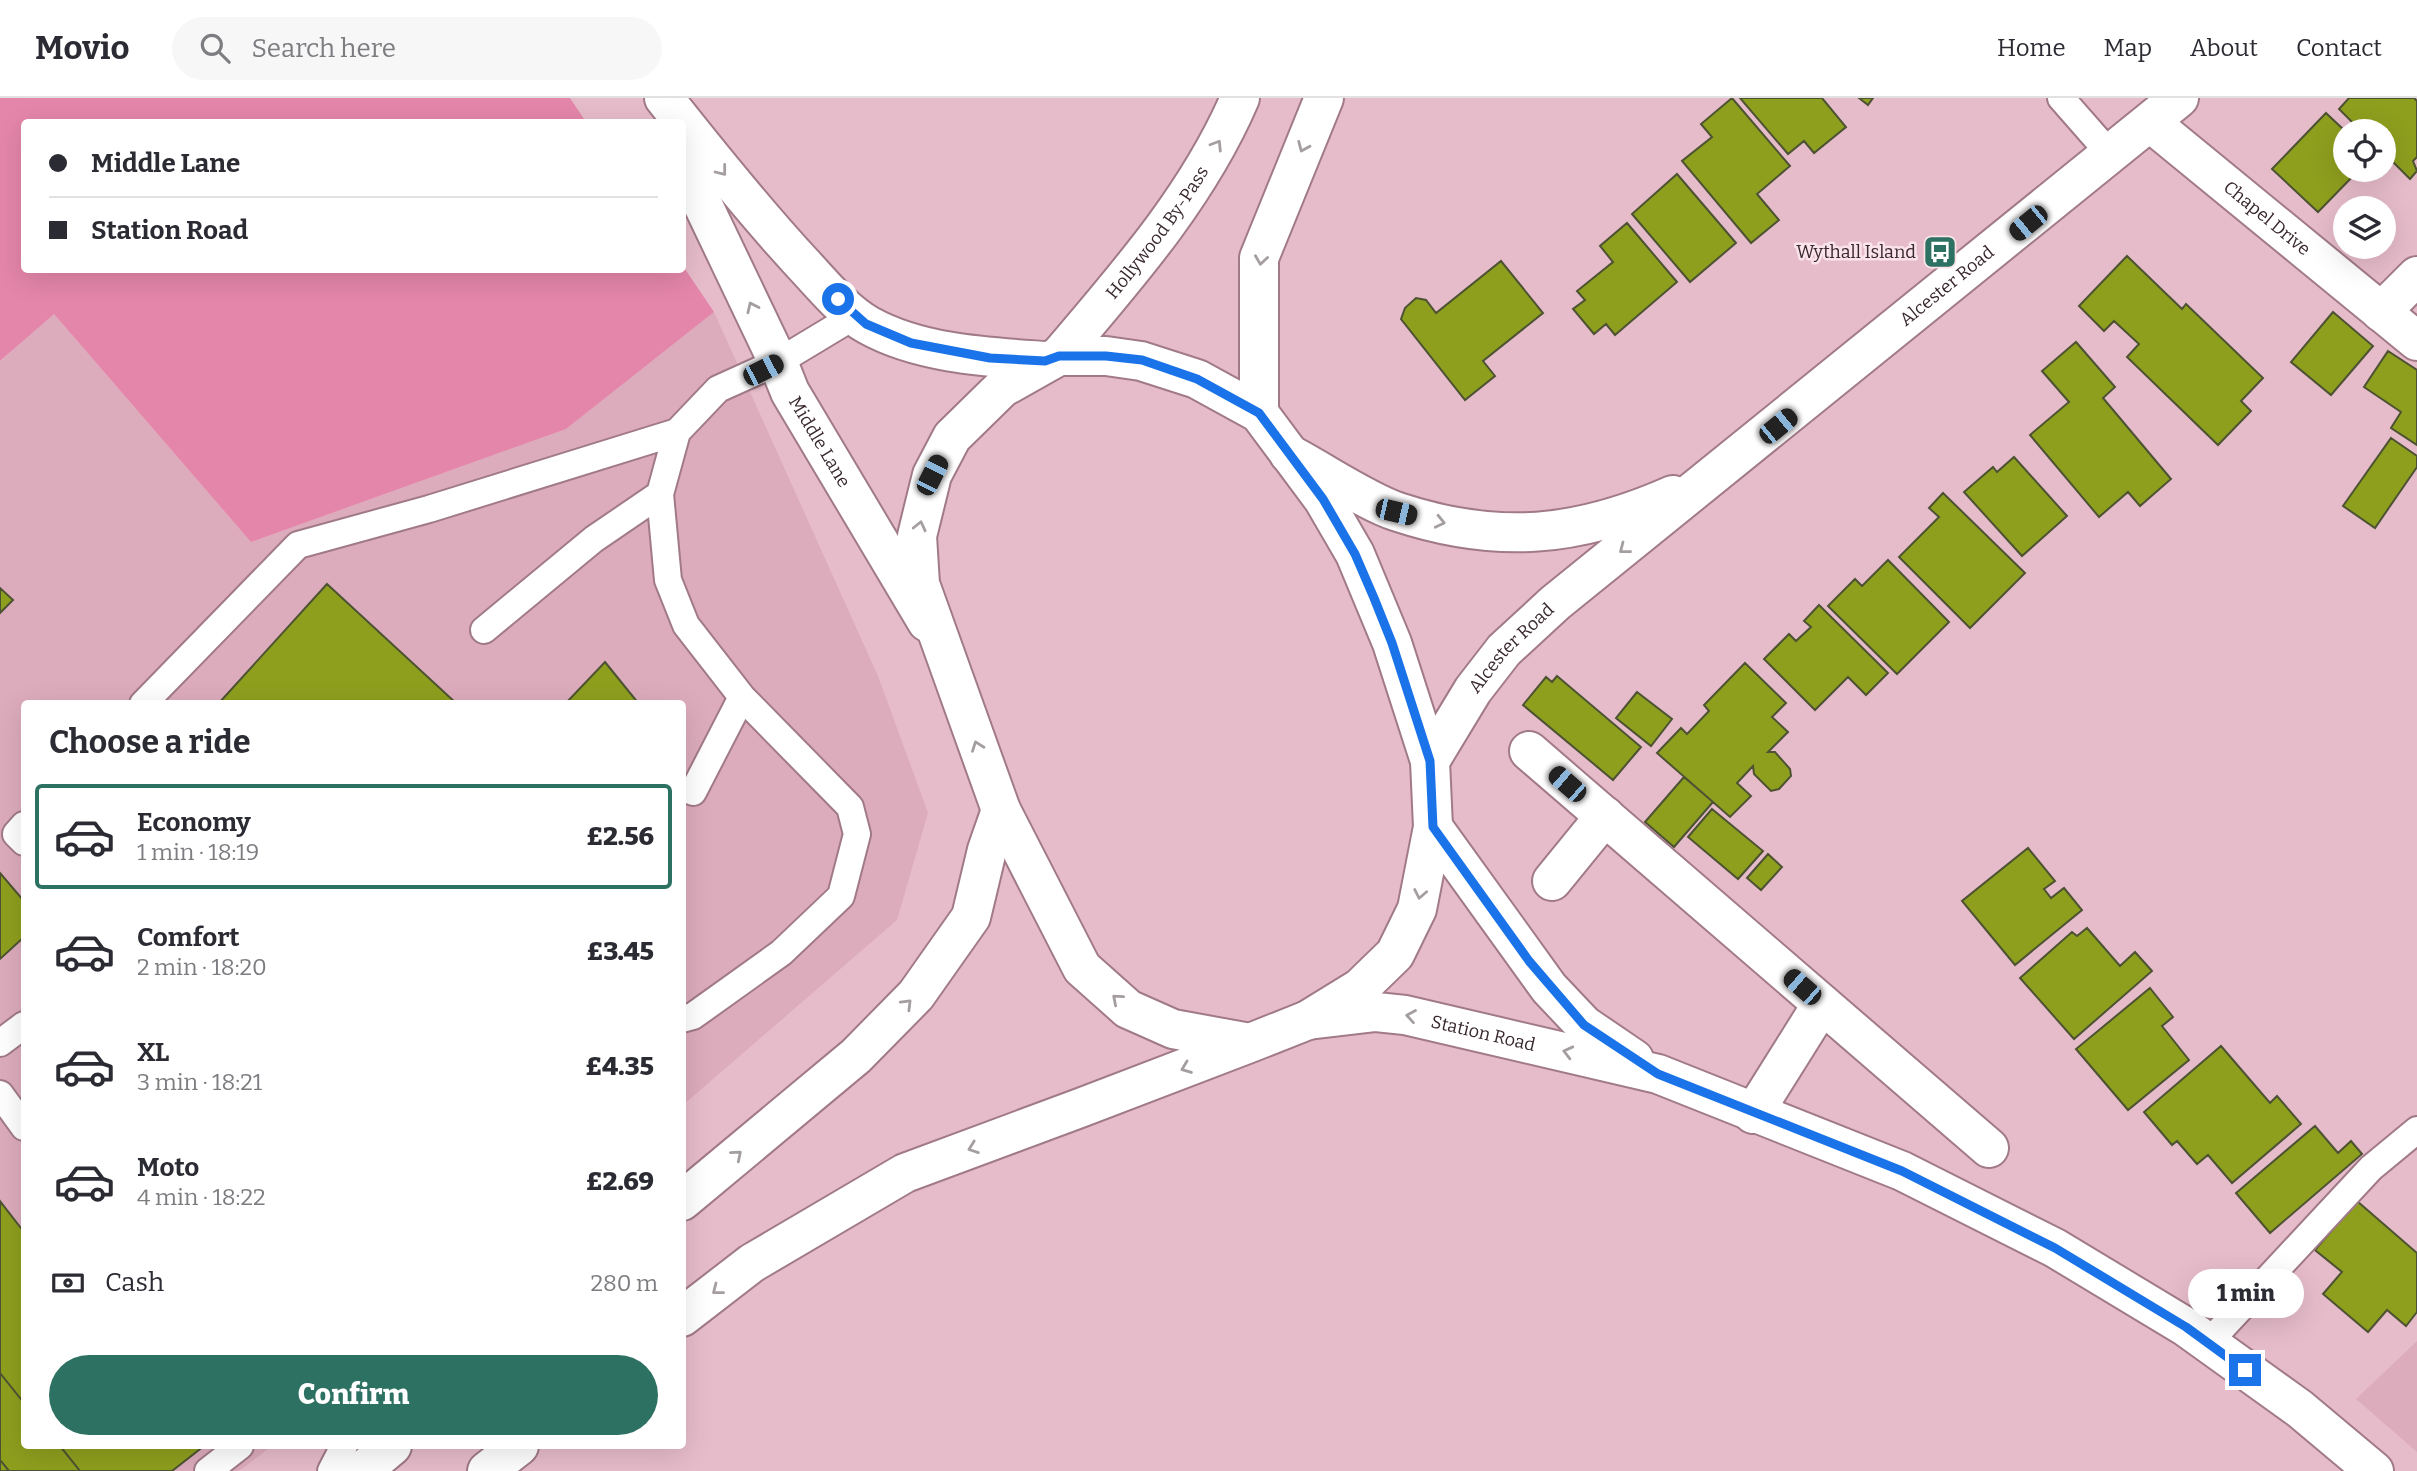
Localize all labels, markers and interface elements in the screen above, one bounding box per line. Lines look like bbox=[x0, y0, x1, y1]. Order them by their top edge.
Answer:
search box bbox=[172, 17, 662, 80]
text: Movio bbox=[35, 28, 130, 68]
icon: search bbox=[196, 29, 234, 67]
text: Search here bbox=[252, 33, 396, 64]
text: Home bbox=[1997, 34, 2066, 62]
text: Map bbox=[2104, 34, 2152, 62]
text: About bbox=[2190, 34, 2258, 62]
text: Contact bbox=[2296, 34, 2382, 62]
map controls bbox=[2333, 119, 2396, 259]
button: locate bbox=[2333, 119, 2396, 182]
one-way arrow bbox=[1209, 140, 1222, 153]
one-way arrow bbox=[1297, 140, 1311, 152]
text: Middle Lane bbox=[91, 148, 240, 179]
street label: Hollywood By-Pass bbox=[1101, 162, 1213, 303]
one-way arrow bbox=[713, 163, 726, 176]
street label: Chapel Drive bbox=[2219, 176, 2315, 260]
button: layers bbox=[2333, 196, 2396, 259]
car bbox=[2006, 202, 2051, 244]
text: Station Road bbox=[91, 215, 248, 246]
bus stop icon: Wythall Island bbox=[1921, 233, 1959, 271]
place label: Wythall Island bbox=[1796, 241, 1916, 263]
street label: Alcester Road bbox=[1895, 241, 1999, 331]
one-way arrow bbox=[1254, 254, 1269, 266]
route start bbox=[822, 283, 854, 315]
one-way arrow bbox=[747, 302, 761, 314]
car bbox=[740, 351, 787, 389]
street label: Middle Lane bbox=[784, 392, 855, 491]
car bbox=[1756, 405, 1801, 447]
car bbox=[914, 452, 951, 498]
car bbox=[1374, 497, 1419, 527]
one-way arrow bbox=[1434, 513, 1446, 528]
one-way arrow bbox=[911, 520, 926, 532]
one-way arrow bbox=[1619, 541, 1632, 553]
street label: Alcester Road bbox=[1464, 598, 1559, 697]
text: Choose a ride bbox=[49, 723, 250, 761]
one-way arrow bbox=[972, 740, 986, 752]
car bbox=[1545, 762, 1590, 806]
icon: car bbox=[53, 805, 116, 868]
text: Economy bbox=[137, 807, 251, 838]
text: £2.56 bbox=[586, 821, 654, 852]
text: 1 min · 18:19 bbox=[137, 838, 259, 866]
one-way arrow bbox=[1413, 888, 1428, 900]
icon: car bbox=[53, 920, 116, 983]
text: Comfort bbox=[137, 922, 240, 953]
text: £3.45 bbox=[587, 936, 654, 967]
text: 2 min · 18:20 bbox=[137, 953, 267, 981]
car bbox=[1780, 965, 1825, 1009]
one-way arrow bbox=[1113, 995, 1126, 1007]
one-way arrow bbox=[899, 999, 912, 1012]
one-way arrow bbox=[1405, 1009, 1417, 1024]
street label: Station Road bbox=[1429, 1010, 1538, 1056]
icon: car bbox=[53, 1035, 116, 1098]
text: XL bbox=[137, 1037, 169, 1068]
one-way arrow bbox=[1562, 1046, 1574, 1060]
text: £4.35 bbox=[585, 1051, 654, 1082]
one-way arrow bbox=[1180, 1059, 1192, 1073]
text: 3 min · 18:21 bbox=[137, 1068, 262, 1096]
one-way arrow bbox=[967, 1140, 979, 1154]
icon: car bbox=[53, 1150, 116, 1213]
one-way arrow bbox=[729, 1151, 742, 1163]
text: Moto bbox=[137, 1152, 199, 1183]
text: £2.69 bbox=[586, 1166, 654, 1197]
text: 4 min · 18:22 bbox=[137, 1183, 265, 1211]
icon: cash bbox=[49, 1264, 87, 1302]
text: Cash bbox=[105, 1267, 164, 1298]
callout: 1 min bbox=[2187, 1268, 2303, 1318]
text: 280 m bbox=[590, 1269, 658, 1297]
text: 1 min bbox=[2217, 1279, 2275, 1307]
one-way arrow bbox=[712, 1282, 725, 1294]
route end bbox=[2229, 1354, 2261, 1386]
button: Confirm bbox=[49, 1355, 658, 1435]

